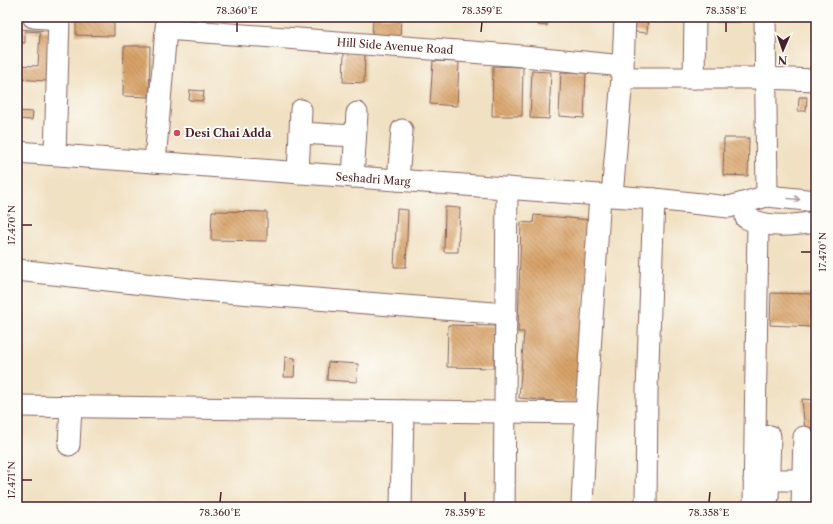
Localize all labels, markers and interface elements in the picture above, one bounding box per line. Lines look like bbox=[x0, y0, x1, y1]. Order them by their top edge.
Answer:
text: 78.360°E bbox=[216, 4, 258, 17]
text: 78.359°E bbox=[462, 4, 502, 17]
text: 78.358°E bbox=[706, 4, 746, 17]
north arrow bbox=[763, 30, 803, 70]
street label: Hill Side Avenue Road bbox=[336, 35, 454, 57]
text: N bbox=[777, 53, 788, 67]
place label: Desi Chai Adda bbox=[185, 126, 272, 140]
marker: Desi Chai Adda bbox=[172, 128, 182, 138]
street label: Seshadri Marg bbox=[335, 169, 411, 189]
one-way arrow bbox=[787, 195, 800, 202]
text: 17.470°N bbox=[5, 205, 18, 245]
text: 17.470°N bbox=[816, 232, 829, 272]
text: 17.471°N bbox=[5, 461, 18, 499]
text: 78.360°E bbox=[199, 506, 241, 519]
text: 78.359°E bbox=[445, 506, 485, 519]
text: 78.358°E bbox=[689, 506, 729, 519]

